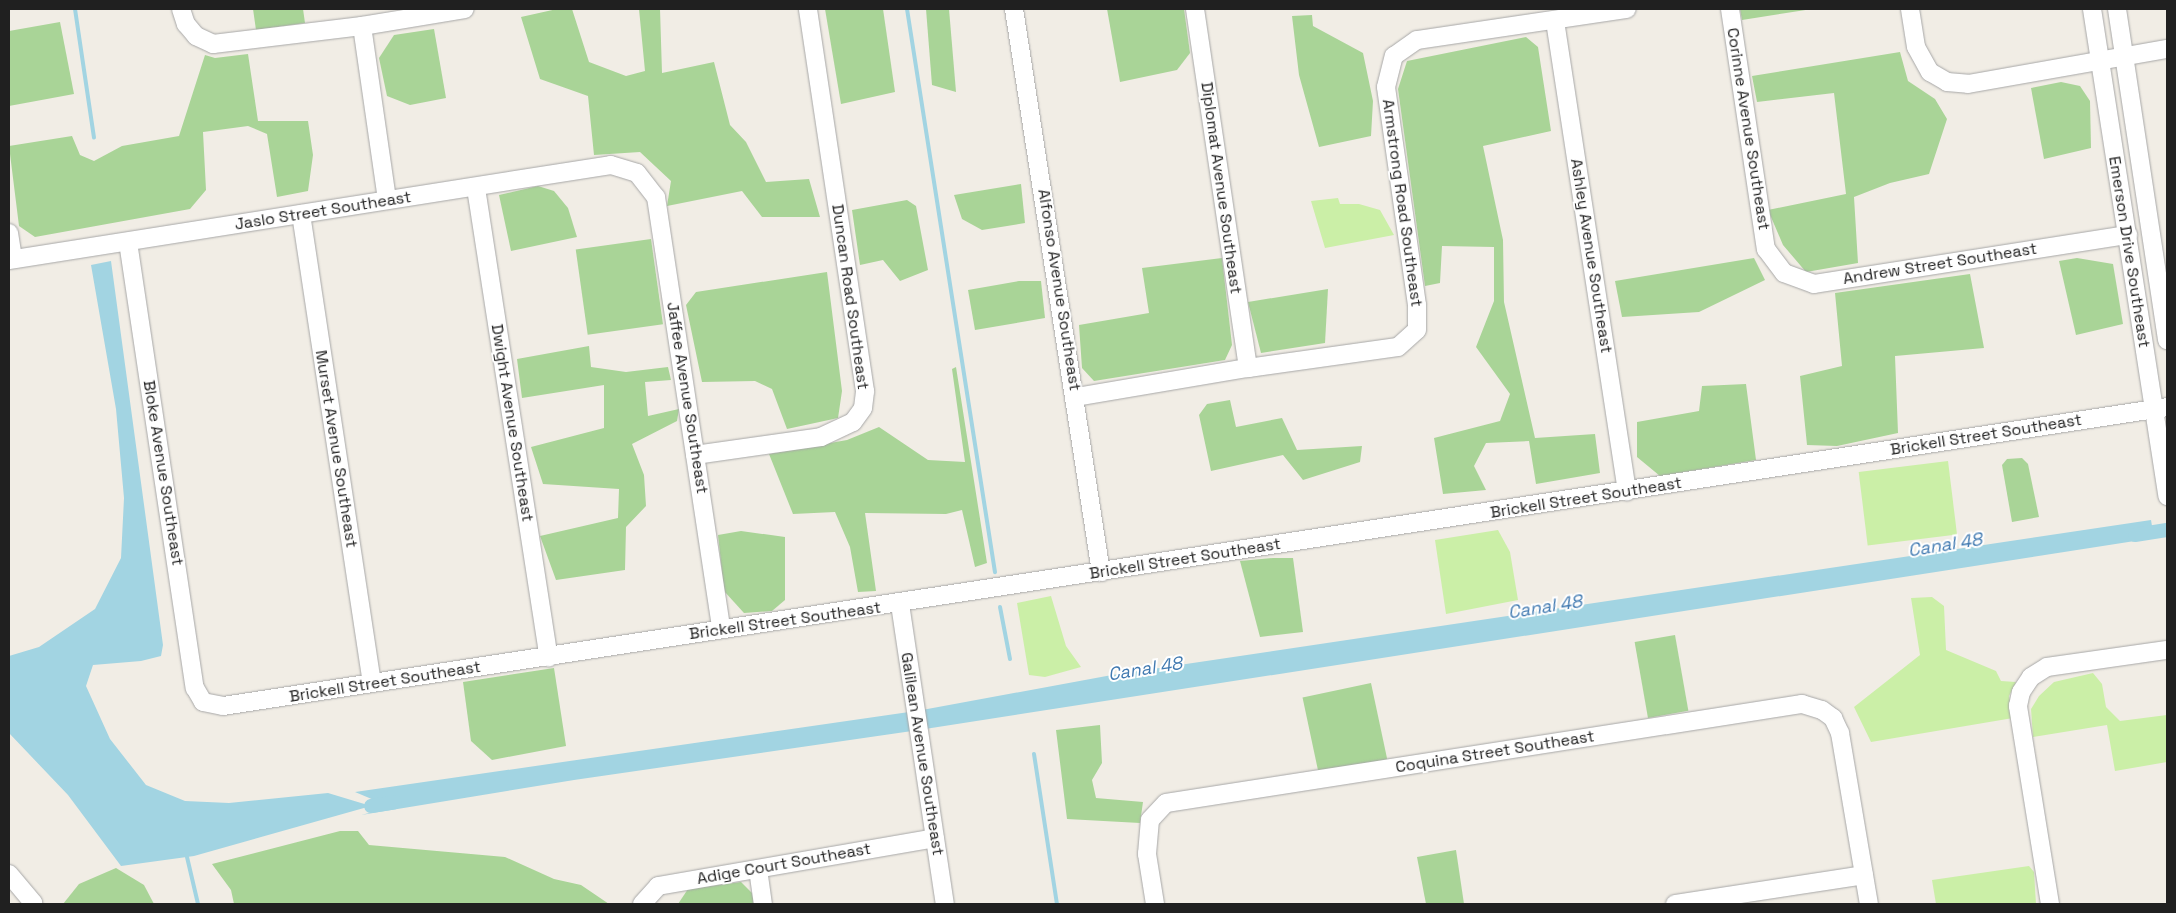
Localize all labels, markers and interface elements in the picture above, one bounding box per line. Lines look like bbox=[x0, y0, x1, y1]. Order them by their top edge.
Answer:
street label: Corinne Avenue Southeast bbox=[1722, 26, 1774, 232]
street label: Diplomat Avenue Southeast bbox=[1197, 81, 1245, 295]
street label: Armstrong Road Southeast bbox=[1378, 98, 1426, 308]
street label: Emerson Drive Southeast bbox=[2104, 155, 2154, 349]
street label: Ashley Avenue Southeast bbox=[1566, 157, 1616, 355]
street label: Jaslo Street Southeast bbox=[233, 188, 413, 234]
street label: Alfonso Avenue Southeast bbox=[1034, 188, 1084, 392]
street label: Duncan Road Southeast bbox=[827, 203, 873, 391]
street label: Andrew Street Southeast bbox=[1842, 239, 2038, 289]
street label: Jaffee Avenue Southeast bbox=[662, 301, 712, 495]
street label: Dwight Avenue Southeast bbox=[487, 323, 537, 523]
street label: Murset Avenue Southeast bbox=[311, 349, 361, 549]
street label: Bloke Avenue Southeast bbox=[139, 379, 187, 567]
street label: Brickell Street Southeast bbox=[1889, 410, 2083, 460]
street label: Brickell Street Southeast bbox=[1489, 473, 1683, 523]
water label: Canal 48 bbox=[1906, 528, 1984, 562]
street label: Brickell Street Southeast bbox=[1088, 534, 1282, 584]
water label: Canal 48 bbox=[1506, 590, 1584, 624]
street label: Brickell Street Southeast bbox=[688, 598, 882, 644]
street label: Galilean Avenue Southeast bbox=[896, 651, 948, 857]
water label: Canal 48 bbox=[1106, 652, 1184, 686]
street label: Brickell Street Southeast bbox=[288, 657, 482, 707]
street label: Coquina Street Southeast bbox=[1394, 727, 1596, 777]
street label: Adige Court Southeast bbox=[695, 839, 873, 889]

